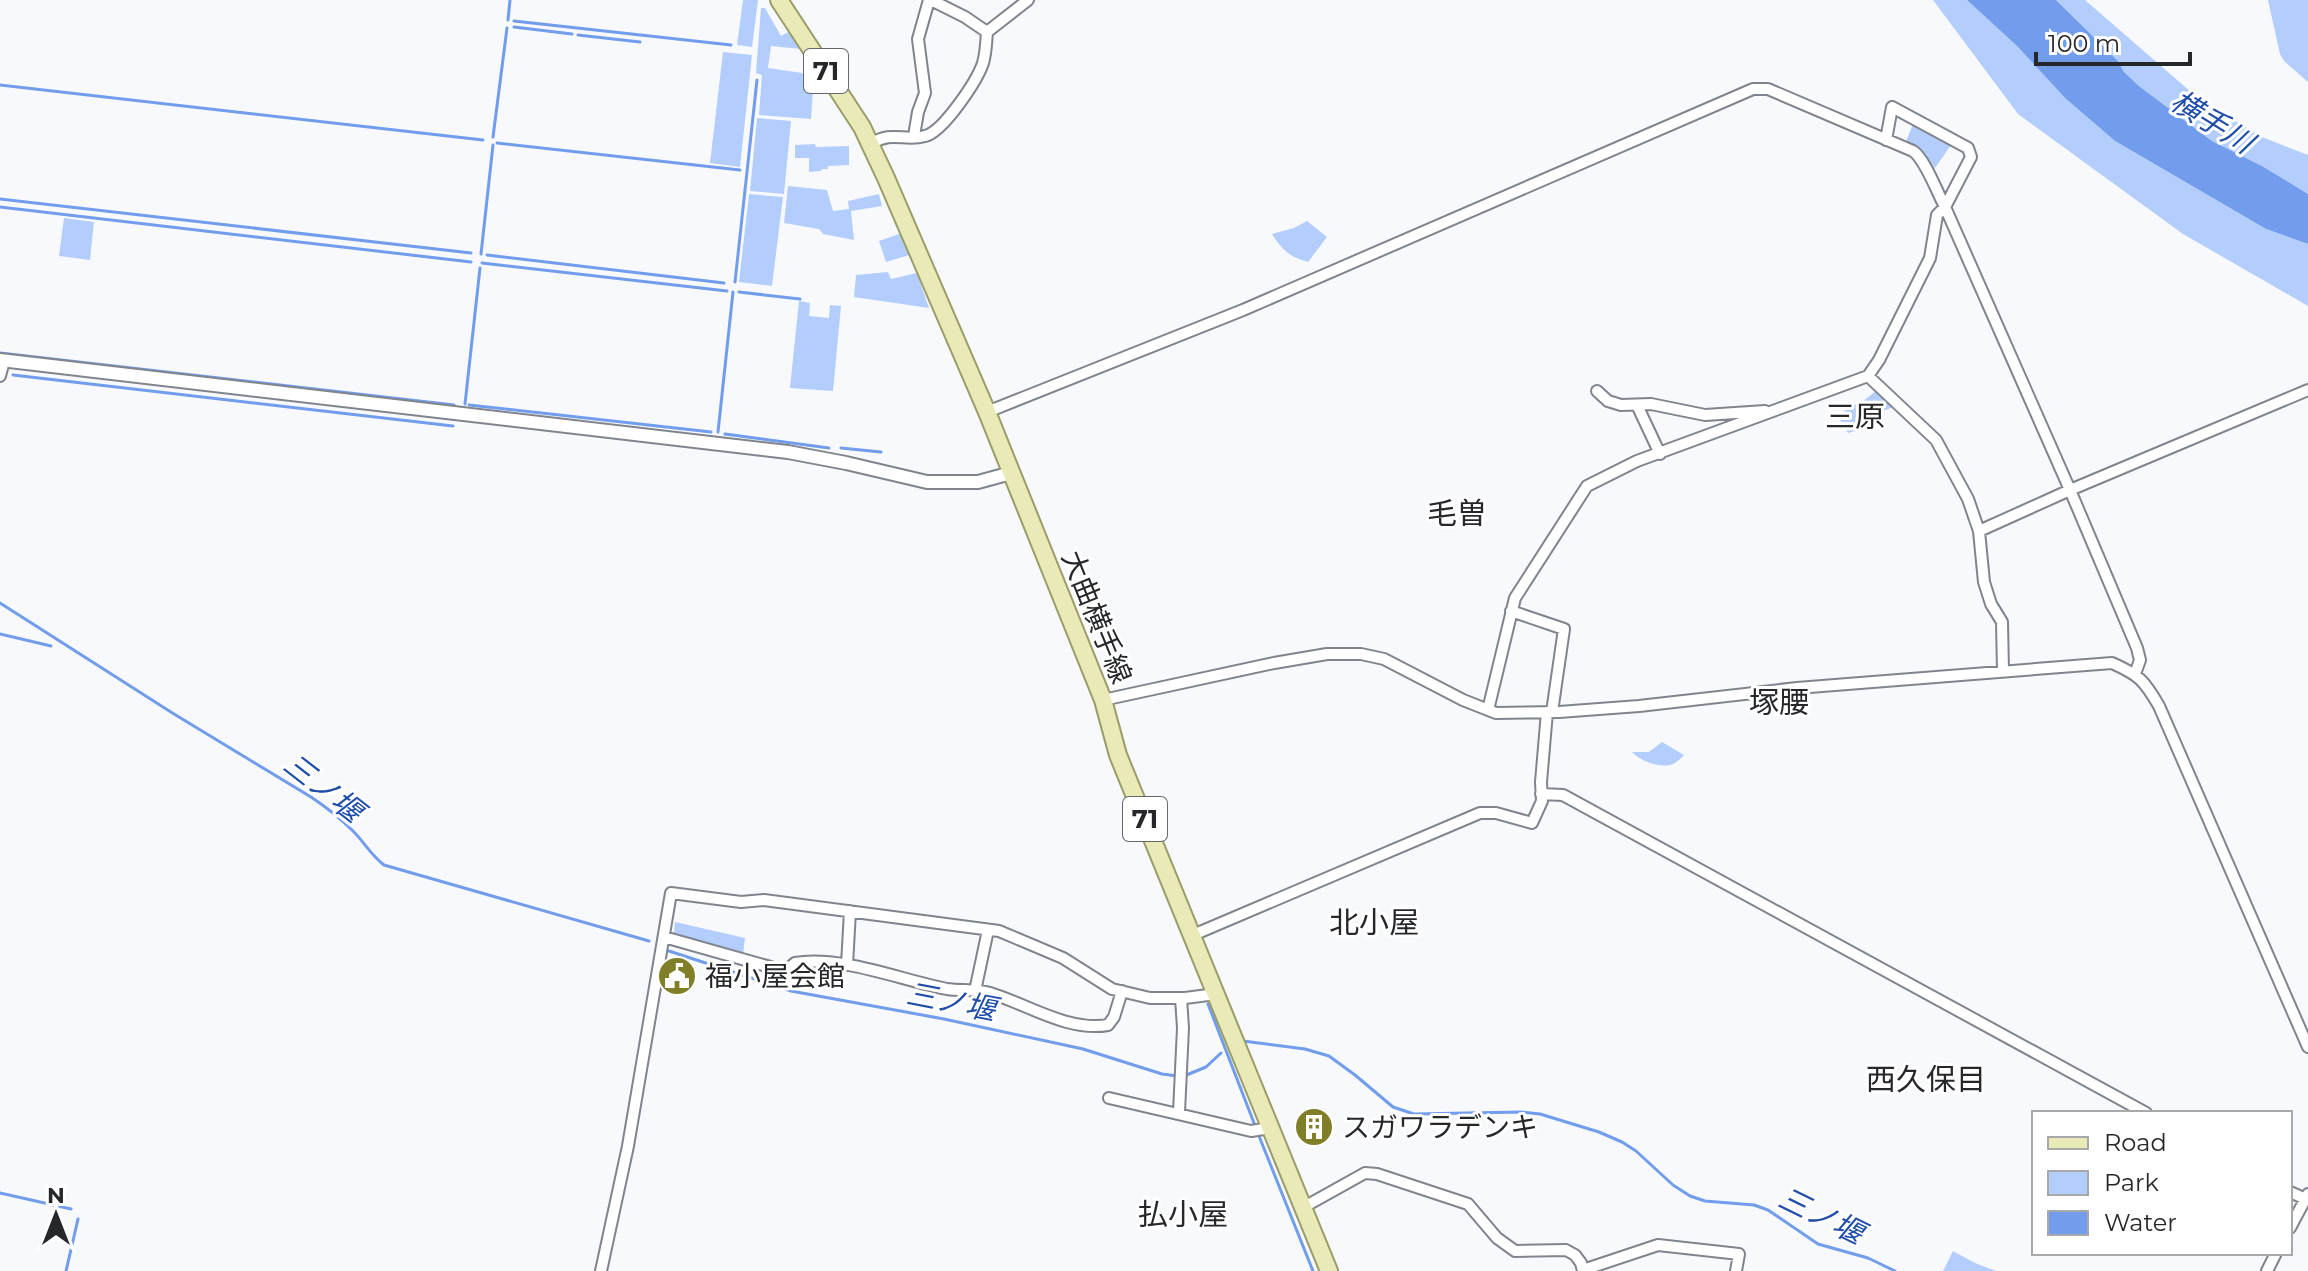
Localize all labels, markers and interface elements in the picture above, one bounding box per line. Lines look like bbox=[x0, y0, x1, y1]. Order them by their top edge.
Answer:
scale bar bbox=[2036, 16, 2190, 66]
text: 100 m bbox=[2048, 29, 2120, 58]
road number: 71 bbox=[804, 49, 848, 93]
water label: 横手川 bbox=[2164, 82, 2263, 163]
district label: 三原 bbox=[1825, 398, 1885, 435]
district label: 毛曽 bbox=[1427, 495, 1487, 532]
street label: 大曲横手線 bbox=[1055, 546, 1139, 688]
district label: 塚腰 bbox=[1749, 684, 1809, 721]
water label: 三ノ堰 bbox=[276, 745, 374, 833]
road number: 71 bbox=[1123, 797, 1167, 841]
district label: 北小屋 bbox=[1329, 904, 1419, 941]
public building icon: 福小屋会館 bbox=[656, 955, 698, 997]
place label: 福小屋会館 bbox=[705, 959, 845, 993]
water label: 三ノ堰 bbox=[903, 975, 1004, 1029]
district label: 西久保目 bbox=[1866, 1061, 1986, 1098]
building icon: スガワラデンキ bbox=[1293, 1106, 1335, 1148]
place label: スガワラデンキ bbox=[1342, 1110, 1538, 1144]
legend bbox=[2032, 1111, 2292, 1255]
text: Road bbox=[2104, 1128, 2167, 1157]
text: Park bbox=[2104, 1168, 2159, 1197]
north arrow bbox=[16, 1175, 96, 1255]
water label: 三ノ堰 bbox=[1773, 1179, 1874, 1254]
text: N bbox=[47, 1182, 65, 1209]
district label: 払小屋 bbox=[1138, 1196, 1228, 1233]
text: Water bbox=[2104, 1208, 2177, 1237]

